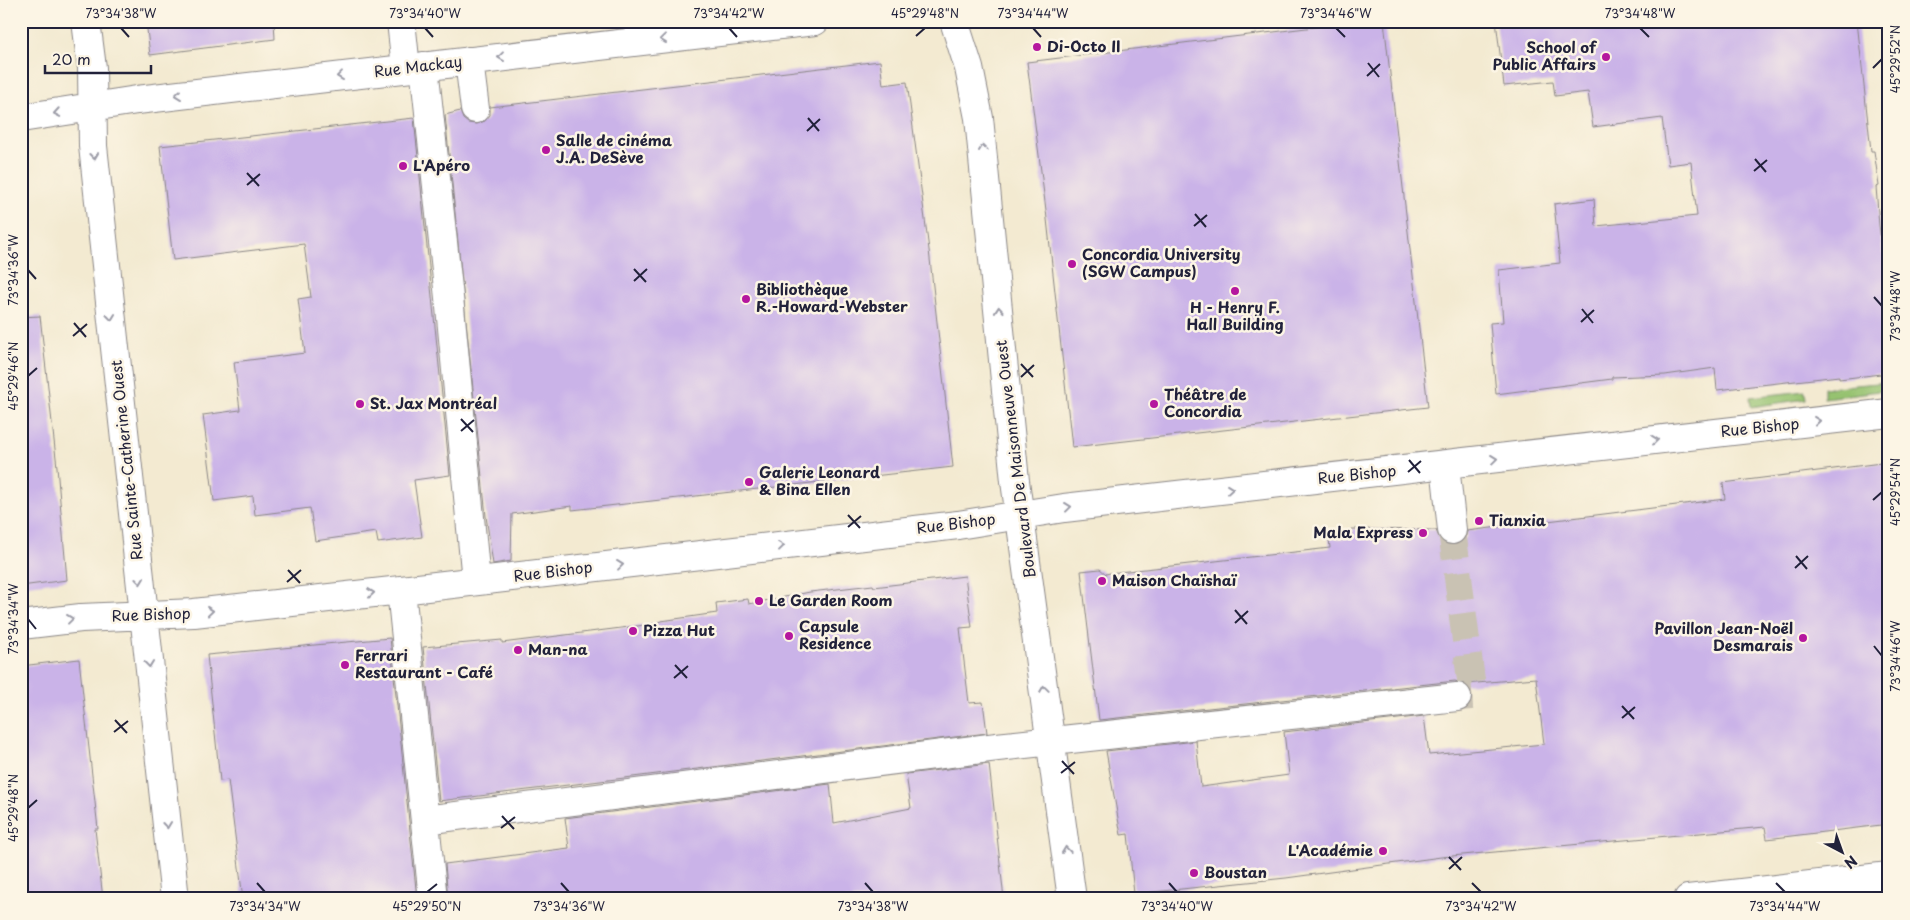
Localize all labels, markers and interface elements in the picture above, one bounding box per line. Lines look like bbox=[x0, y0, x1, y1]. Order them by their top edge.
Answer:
text: 73°34'38"W bbox=[86, 4, 157, 22]
text: 73°34'40"W bbox=[389, 4, 461, 22]
text: 73°34'42"W bbox=[694, 4, 765, 22]
text: 45°29'48"N bbox=[891, 4, 959, 22]
text: 73°34'44"W bbox=[998, 4, 1069, 22]
text: 73°34'46"W bbox=[1300, 4, 1372, 22]
text: 73°34'48"W bbox=[1605, 4, 1676, 22]
text: 45°29'52"N bbox=[1886, 25, 1904, 93]
one-way arrow bbox=[658, 33, 666, 44]
place label: Di-Octo II bbox=[1047, 34, 1120, 57]
place label: School of Public Affairs bbox=[1492, 35, 1598, 75]
marker: Di-Octo II bbox=[1031, 41, 1043, 53]
scale bar bbox=[45, 42, 151, 74]
text: 20 m bbox=[52, 47, 91, 70]
street label: Rue Mackay bbox=[372, 49, 463, 82]
one-way arrow bbox=[497, 51, 505, 62]
marker: School of Public Affairs bbox=[1600, 51, 1612, 63]
one-way arrow bbox=[335, 70, 343, 81]
one-way arrow bbox=[174, 89, 182, 100]
one-way arrow bbox=[53, 108, 61, 118]
place label: Salle de cinéma J.A. DeSève bbox=[556, 128, 672, 168]
marker: Salle de cinéma J.A. DeSève bbox=[540, 144, 552, 156]
one-way arrow bbox=[978, 144, 989, 152]
one-way arrow bbox=[88, 152, 99, 160]
place label: L'Apéro bbox=[413, 153, 470, 176]
marker: L'Apéro bbox=[397, 160, 409, 172]
text: 73°34'36"W bbox=[4, 234, 22, 306]
place label: Concordia University (SGW Campus) bbox=[1082, 242, 1241, 282]
marker: Concordia University (SGW Campus) bbox=[1066, 258, 1078, 270]
text: 73°34'48"W bbox=[1886, 270, 1904, 341]
place label: Bibliothèque R.-Howard-Webster bbox=[756, 277, 908, 317]
marker: H - Henry F. Hall Building bbox=[1229, 285, 1241, 297]
marker: Bibliothèque R.-Howard-Webster bbox=[740, 293, 752, 305]
place label: H - Henry F. Hall Building bbox=[1186, 295, 1284, 335]
one-way arrow bbox=[994, 306, 1005, 314]
one-way arrow bbox=[105, 313, 116, 321]
street label: Boulevard De Maisonneuve Ouest bbox=[989, 339, 1041, 579]
text: 45°29'46"N bbox=[4, 342, 22, 410]
street label: Rue Sainte-Catherine Ouest bbox=[104, 359, 147, 561]
place label: Théâtre de Concordia bbox=[1164, 382, 1247, 422]
place label: St. Jax Montréal bbox=[370, 391, 497, 414]
marker: St. Jax Montréal bbox=[354, 398, 366, 410]
marker: Théâtre de Concordia bbox=[1148, 398, 1160, 410]
street label: Rue Bishop bbox=[1719, 411, 1800, 442]
one-way arrow bbox=[1813, 416, 1821, 427]
one-way arrow bbox=[1651, 435, 1659, 446]
one-way arrow bbox=[1490, 454, 1498, 465]
street label: Rue Bishop bbox=[1316, 458, 1397, 489]
text: 45°29'54"N bbox=[1886, 458, 1904, 526]
place label: Galerie Leonard & Bina Ellen bbox=[759, 460, 880, 500]
marker: Galerie Leonard & Bina Ellen bbox=[743, 476, 755, 488]
one-way arrow bbox=[1226, 484, 1234, 495]
one-way arrow bbox=[1064, 503, 1073, 513]
street label: Rue Bishop bbox=[915, 506, 996, 539]
place label: Tianxia bbox=[1489, 508, 1547, 531]
marker: Tianxia bbox=[1473, 515, 1485, 527]
place label: Mala Express bbox=[1313, 520, 1413, 543]
marker: Mala Express bbox=[1417, 527, 1429, 539]
one-way arrow bbox=[777, 541, 785, 552]
street label: Rue Bishop bbox=[512, 554, 593, 587]
one-way arrow bbox=[616, 560, 624, 571]
place label: Maison Chaïshaï bbox=[1112, 568, 1238, 591]
marker: Maison Chaïshaï bbox=[1096, 575, 1108, 587]
one-way arrow bbox=[134, 578, 145, 586]
text: 73°34'34"W bbox=[4, 583, 22, 655]
one-way arrow bbox=[368, 588, 376, 599]
place label: Le Garden Room bbox=[769, 588, 893, 611]
marker: Le Garden Room bbox=[753, 595, 765, 607]
street label: Rue Bishop bbox=[111, 601, 191, 626]
one-way arrow bbox=[206, 606, 214, 617]
one-way arrow bbox=[66, 614, 74, 625]
place label: Capsule Residence bbox=[799, 614, 871, 654]
place label: Pavillon Jean-Noël Desmarais bbox=[1654, 616, 1793, 656]
place label: Pizza Hut bbox=[643, 618, 715, 641]
text: 73°34'46"W bbox=[1886, 620, 1904, 692]
marker: Pizza Hut bbox=[627, 625, 639, 637]
marker: Capsule Residence bbox=[783, 630, 795, 642]
marker: Pavillon Jean-Noël Desmarais bbox=[1797, 632, 1809, 644]
place label: Man-na bbox=[528, 637, 588, 660]
place label: Ferrari Restaurant - Café bbox=[355, 643, 493, 683]
marker: Man-na bbox=[512, 644, 524, 656]
marker: Ferrari Restaurant - Café bbox=[339, 659, 351, 671]
one-way arrow bbox=[143, 660, 154, 668]
one-way arrow bbox=[1040, 685, 1050, 694]
text: 45°29'48"N bbox=[4, 774, 22, 842]
one-way arrow bbox=[161, 821, 172, 829]
north arrow bbox=[1818, 828, 1868, 878]
place label: L'Académie bbox=[1288, 838, 1373, 861]
marker: L'Académie bbox=[1377, 845, 1389, 857]
one-way arrow bbox=[1061, 846, 1072, 854]
text: N bbox=[1840, 851, 1862, 874]
place label: Boustan bbox=[1204, 860, 1267, 883]
marker: Boustan bbox=[1188, 867, 1200, 879]
text: 73°34'34"W bbox=[229, 897, 301, 915]
text: 45°29'50"N bbox=[393, 897, 462, 915]
text: 73°34'36"W bbox=[533, 897, 605, 915]
text: 73°34'38"W bbox=[838, 897, 909, 915]
text: 73°34'40"W bbox=[1141, 897, 1213, 915]
text: 73°34'42"W bbox=[1446, 897, 1517, 915]
text: 73°34'44"W bbox=[1750, 897, 1821, 915]

